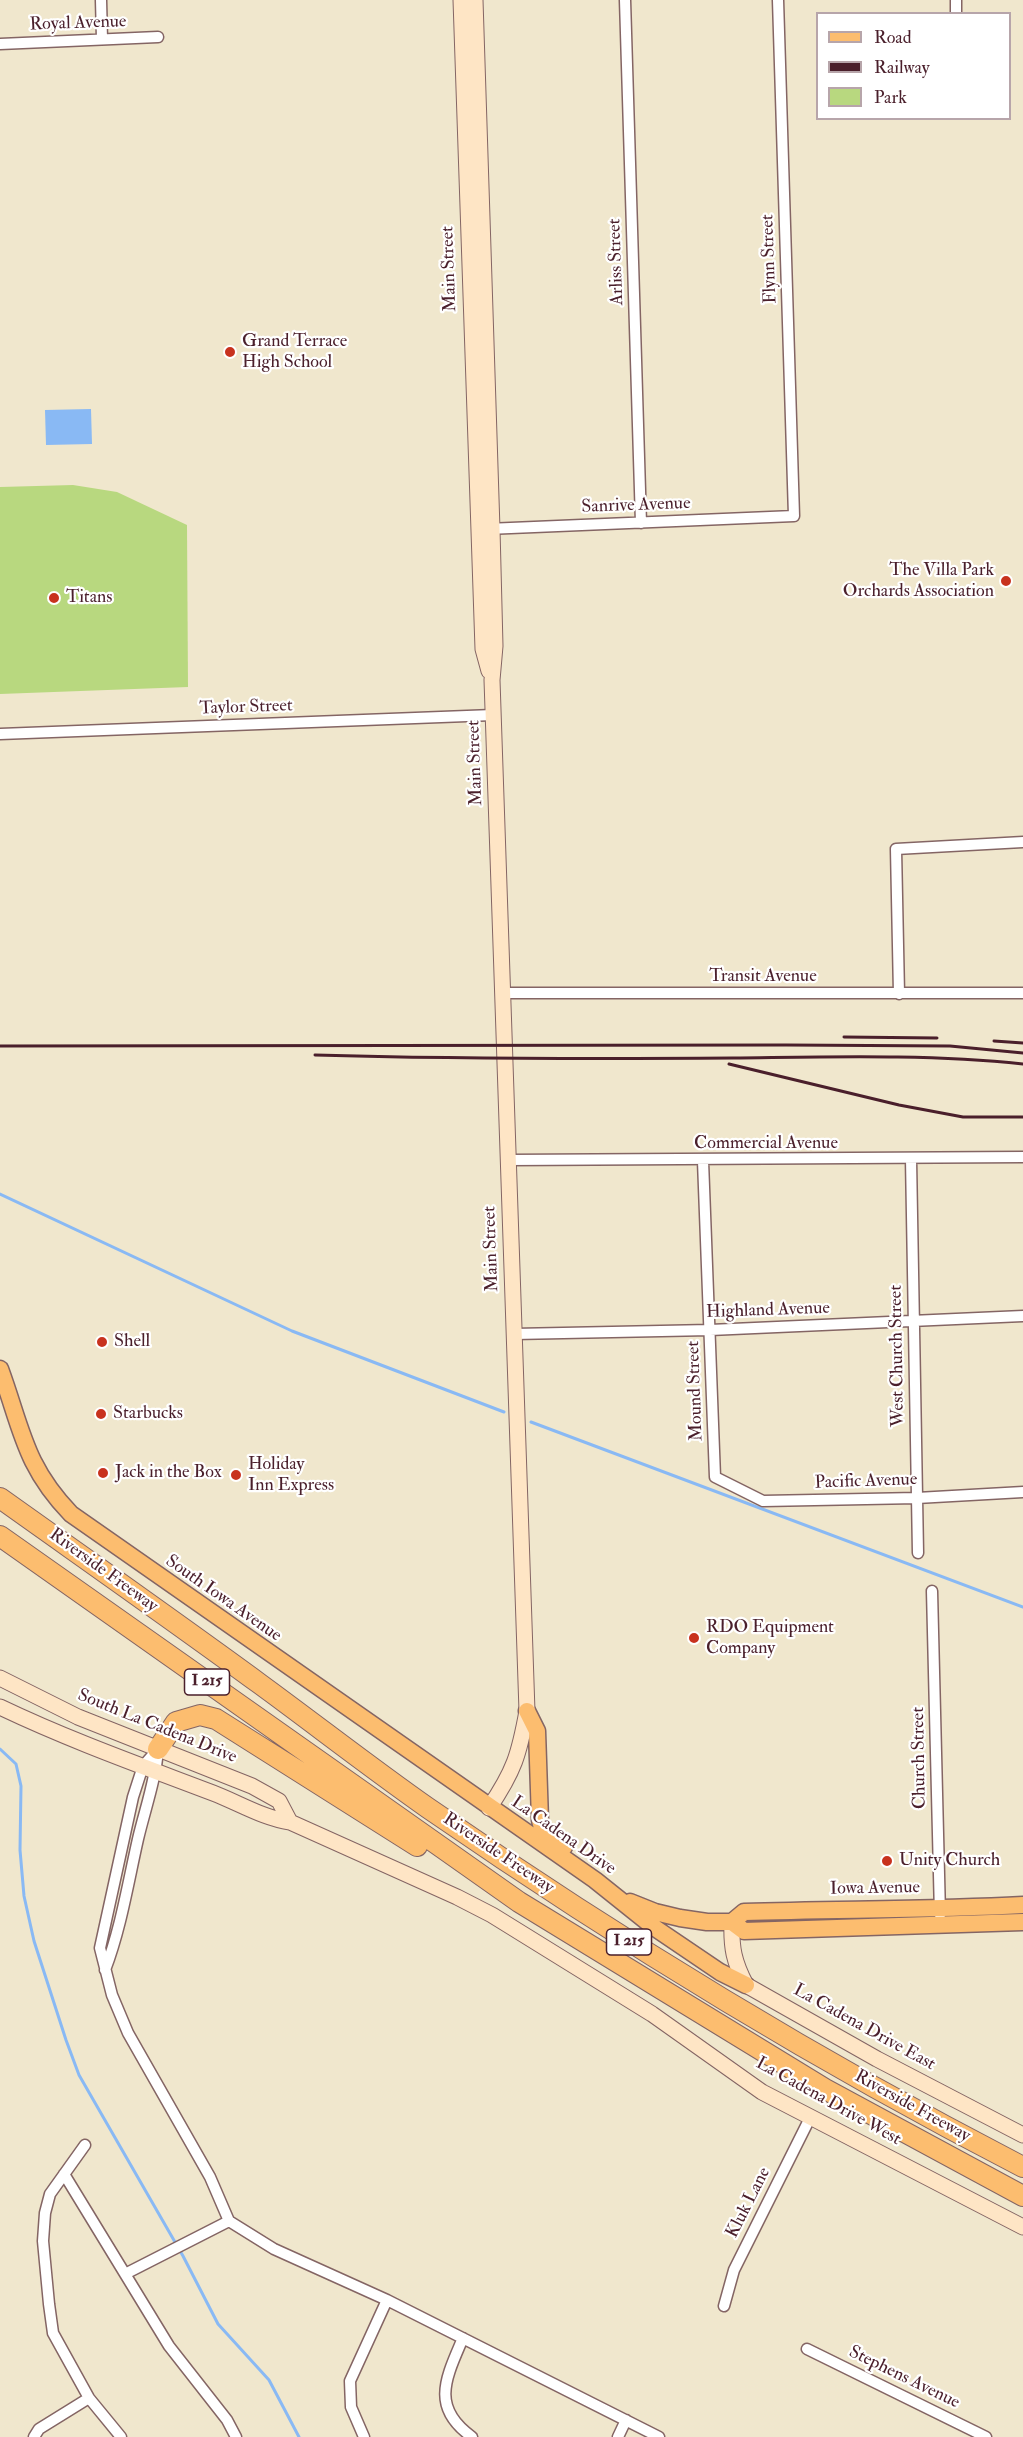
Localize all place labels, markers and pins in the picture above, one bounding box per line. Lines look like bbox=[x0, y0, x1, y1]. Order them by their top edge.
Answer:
place label: Grand Terrace High School bbox=[242, 331, 347, 374]
marker: Grand Terrace High School bbox=[223, 345, 237, 359]
place label: The Villa Park Orchards Association bbox=[843, 560, 994, 602]
marker: The Villa Park Orchards Association bbox=[999, 574, 1013, 588]
place label: Titans bbox=[66, 587, 113, 609]
marker: Titans bbox=[47, 591, 61, 605]
place label: Shell bbox=[114, 1331, 150, 1353]
marker: Shell bbox=[95, 1335, 109, 1349]
place label: Starbucks bbox=[113, 1403, 183, 1425]
marker: Starbucks bbox=[94, 1407, 108, 1421]
place label: Holiday Inn Express bbox=[248, 1454, 334, 1496]
place label: Jack in the Box bbox=[115, 1462, 222, 1484]
marker: Jack in the Box bbox=[96, 1466, 110, 1480]
marker: Holiday Inn Express bbox=[229, 1468, 243, 1482]
place label: RDO Equipment Company bbox=[706, 1617, 834, 1660]
marker: RDO Equipment Company bbox=[687, 1631, 701, 1645]
place label: Unity Church bbox=[899, 1850, 1000, 1872]
marker: Unity Church bbox=[880, 1854, 894, 1868]

